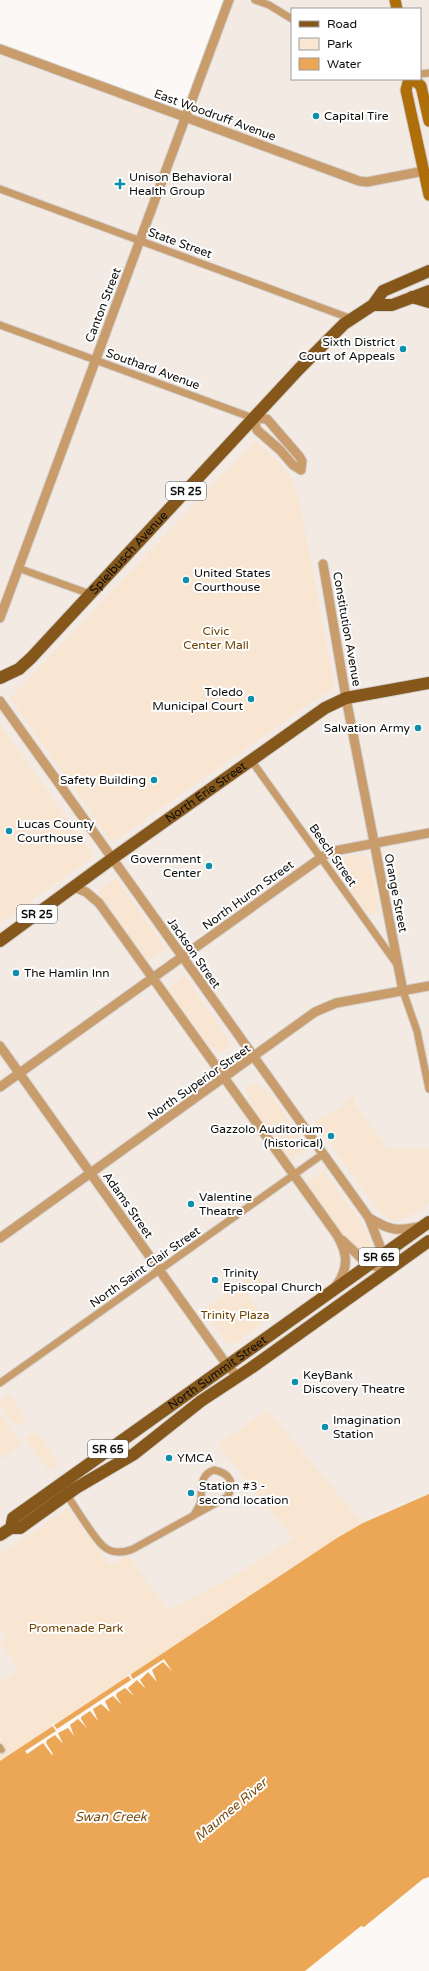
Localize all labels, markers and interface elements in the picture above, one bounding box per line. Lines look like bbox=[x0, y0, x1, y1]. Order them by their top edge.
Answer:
legend bbox=[291, 8, 421, 80]
text: Road bbox=[327, 17, 357, 31]
text: Park bbox=[327, 37, 353, 51]
text: Water bbox=[327, 57, 362, 71]
street label: East Woodruff Avenue bbox=[152, 86, 278, 144]
place label: Capital Tire bbox=[324, 109, 389, 123]
marker: Capital Tire bbox=[311, 111, 321, 121]
place label: Unison Behavioral Health Group bbox=[129, 170, 232, 198]
marker: Unison Behavioral Health Group bbox=[114, 178, 126, 190]
street label: State Street bbox=[146, 225, 214, 261]
street label: Canton Street bbox=[82, 265, 124, 344]
place label: Sixth District Court of Appeals bbox=[299, 335, 395, 363]
marker: Sixth District Court of Appeals bbox=[398, 344, 408, 354]
street label: Southard Avenue bbox=[104, 346, 202, 393]
road number: SR 25 bbox=[166, 482, 206, 500]
street label: Spielbusch Avenue bbox=[87, 508, 171, 597]
place label: United States Courthouse bbox=[194, 566, 271, 594]
street label: Constitution Avenue bbox=[330, 571, 364, 688]
marker: United States Courthouse bbox=[181, 575, 191, 585]
park label: Civic Center Mall bbox=[183, 624, 249, 652]
place label: Toledo Municipal Court bbox=[152, 685, 243, 713]
marker: Toledo Municipal Court bbox=[246, 694, 256, 704]
place label: Salvation Army bbox=[324, 721, 411, 735]
marker: Salvation Army bbox=[413, 723, 423, 733]
street label: North Erie Street bbox=[163, 759, 249, 826]
place label: Safety Building bbox=[60, 773, 146, 787]
marker: Safety Building bbox=[149, 775, 159, 785]
place label: Lucas County Courthouse bbox=[17, 817, 95, 845]
street label: Beech Street bbox=[306, 821, 360, 889]
marker: Lucas County Courthouse bbox=[4, 826, 14, 836]
place label: Government Center bbox=[130, 852, 201, 880]
street label: Orange Street bbox=[381, 852, 411, 934]
street label: North Huron Street bbox=[200, 857, 297, 933]
marker: Government Center bbox=[204, 861, 214, 871]
road number: SR 25 bbox=[17, 905, 57, 923]
street label: Jackson Street bbox=[164, 915, 224, 991]
place label: The Hamlin Inn bbox=[24, 966, 110, 980]
marker: The Hamlin Inn bbox=[11, 968, 21, 978]
street label: North Superior Street bbox=[145, 1041, 253, 1123]
place label: Gazzolo Auditorium (historical) bbox=[210, 1122, 323, 1150]
marker: Gazzolo Auditorium (historical) bbox=[326, 1131, 336, 1141]
street label: Adams Street bbox=[100, 1169, 156, 1241]
place label: Valentine Theatre bbox=[199, 1190, 252, 1218]
marker: Valentine Theatre bbox=[186, 1199, 196, 1209]
street label: North Saint Clair Street bbox=[87, 1223, 203, 1310]
road number: SR 65 bbox=[359, 1248, 399, 1266]
place label: Trinity Episcopal Church bbox=[223, 1266, 322, 1294]
marker: Trinity Episcopal Church bbox=[210, 1275, 220, 1285]
park label: Trinity Plaza bbox=[200, 1308, 270, 1322]
street label: North Summit Street bbox=[165, 1332, 270, 1413]
place label: KeyBank Discovery Theatre bbox=[303, 1368, 405, 1396]
marker: KeyBank Discovery Theatre bbox=[290, 1377, 300, 1387]
place label: Imagination Station bbox=[333, 1413, 401, 1441]
marker: Imagination Station bbox=[320, 1422, 330, 1432]
road number: SR 65 bbox=[88, 1440, 128, 1458]
place label: YMCA bbox=[177, 1451, 214, 1465]
marker: YMCA bbox=[164, 1453, 174, 1463]
place label: Station #3 - second location bbox=[199, 1479, 289, 1507]
marker: Station #3 - second location bbox=[186, 1488, 196, 1498]
park label: Promenade Park bbox=[29, 1621, 124, 1635]
water label: Maumee River bbox=[192, 1774, 272, 1845]
water label: Swan Creek bbox=[75, 1809, 148, 1825]

